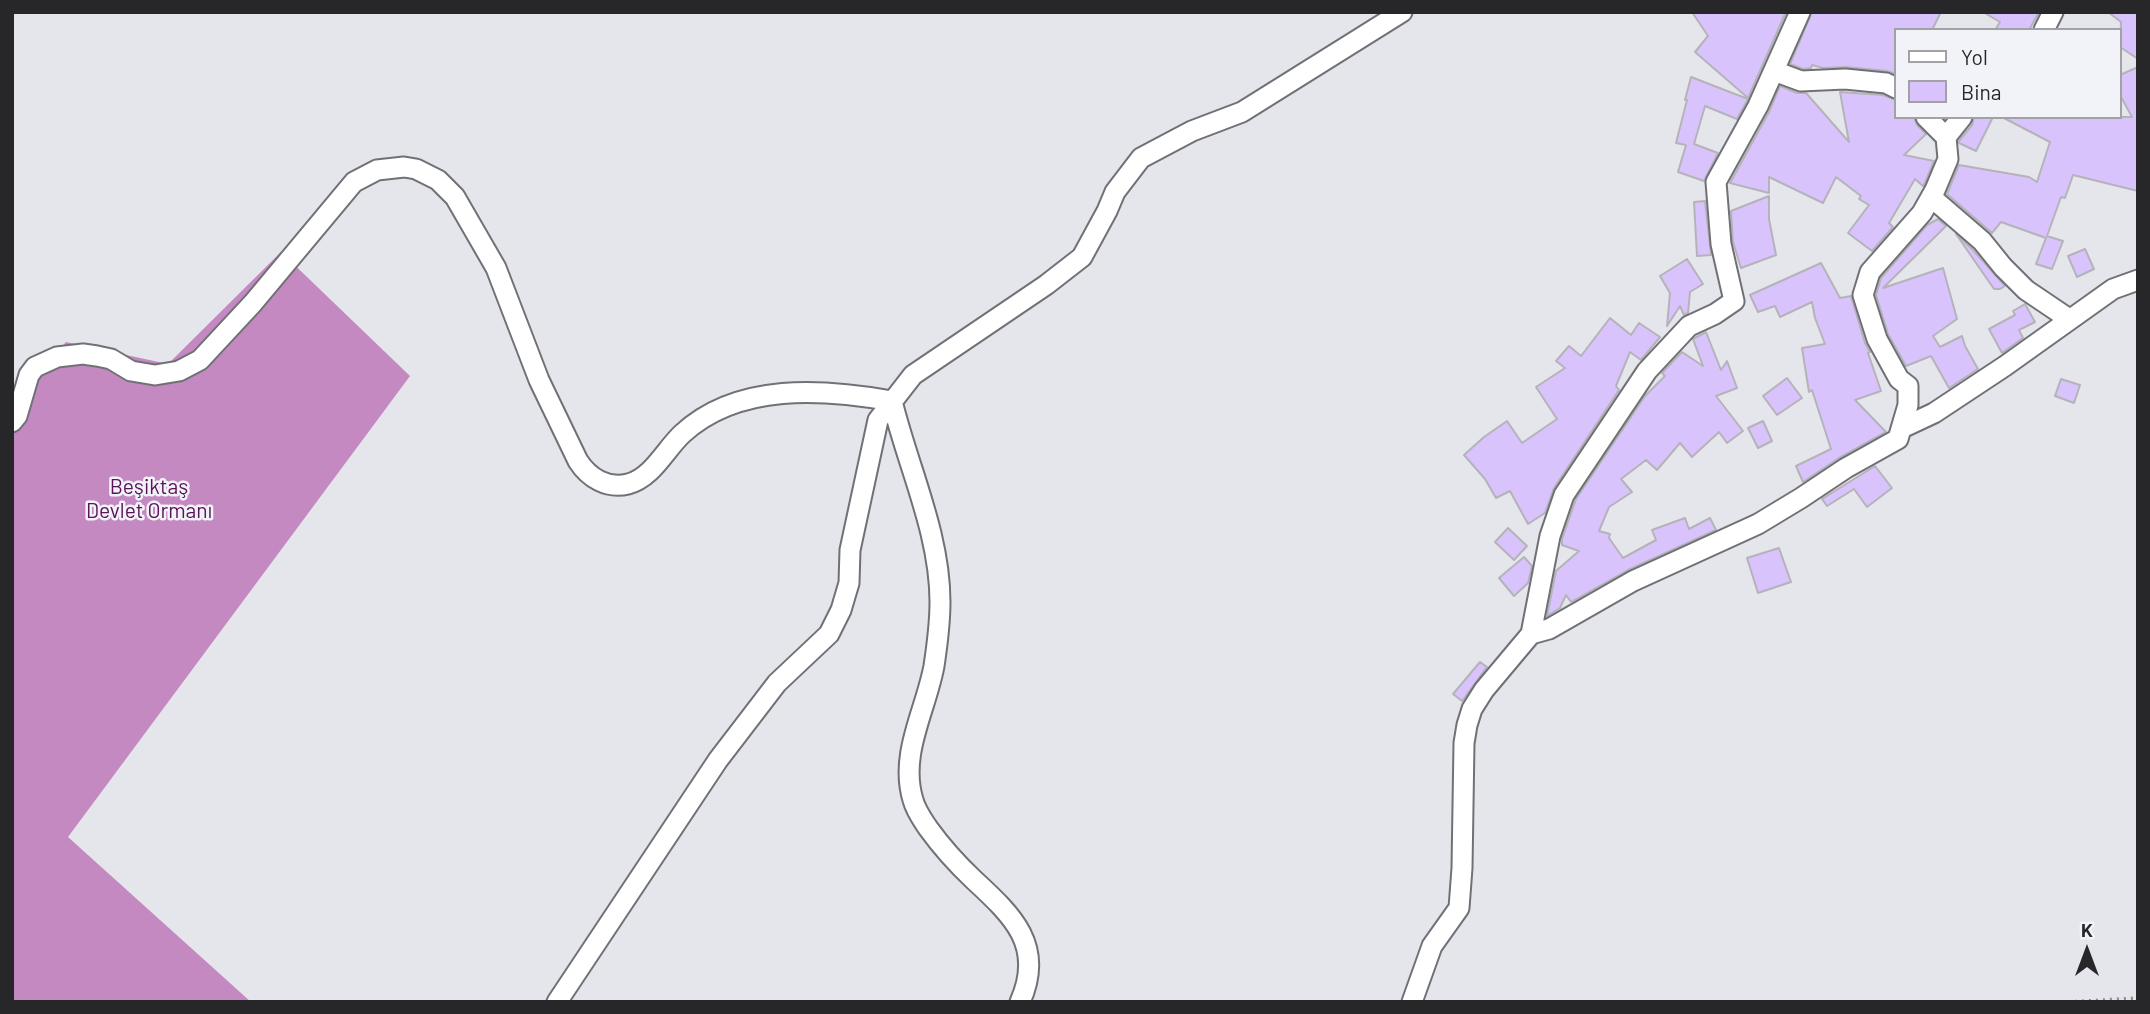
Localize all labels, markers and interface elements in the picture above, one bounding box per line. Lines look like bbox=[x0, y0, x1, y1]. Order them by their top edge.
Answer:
legend bbox=[1895, 28, 2122, 119]
text: Yol bbox=[1961, 44, 1988, 69]
text: Bina bbox=[1961, 79, 2002, 104]
park label: Beşiktaş Devlet Ormanı bbox=[86, 474, 212, 524]
north arrow bbox=[2052, 916, 2122, 986]
text: K bbox=[2081, 918, 2093, 941]

